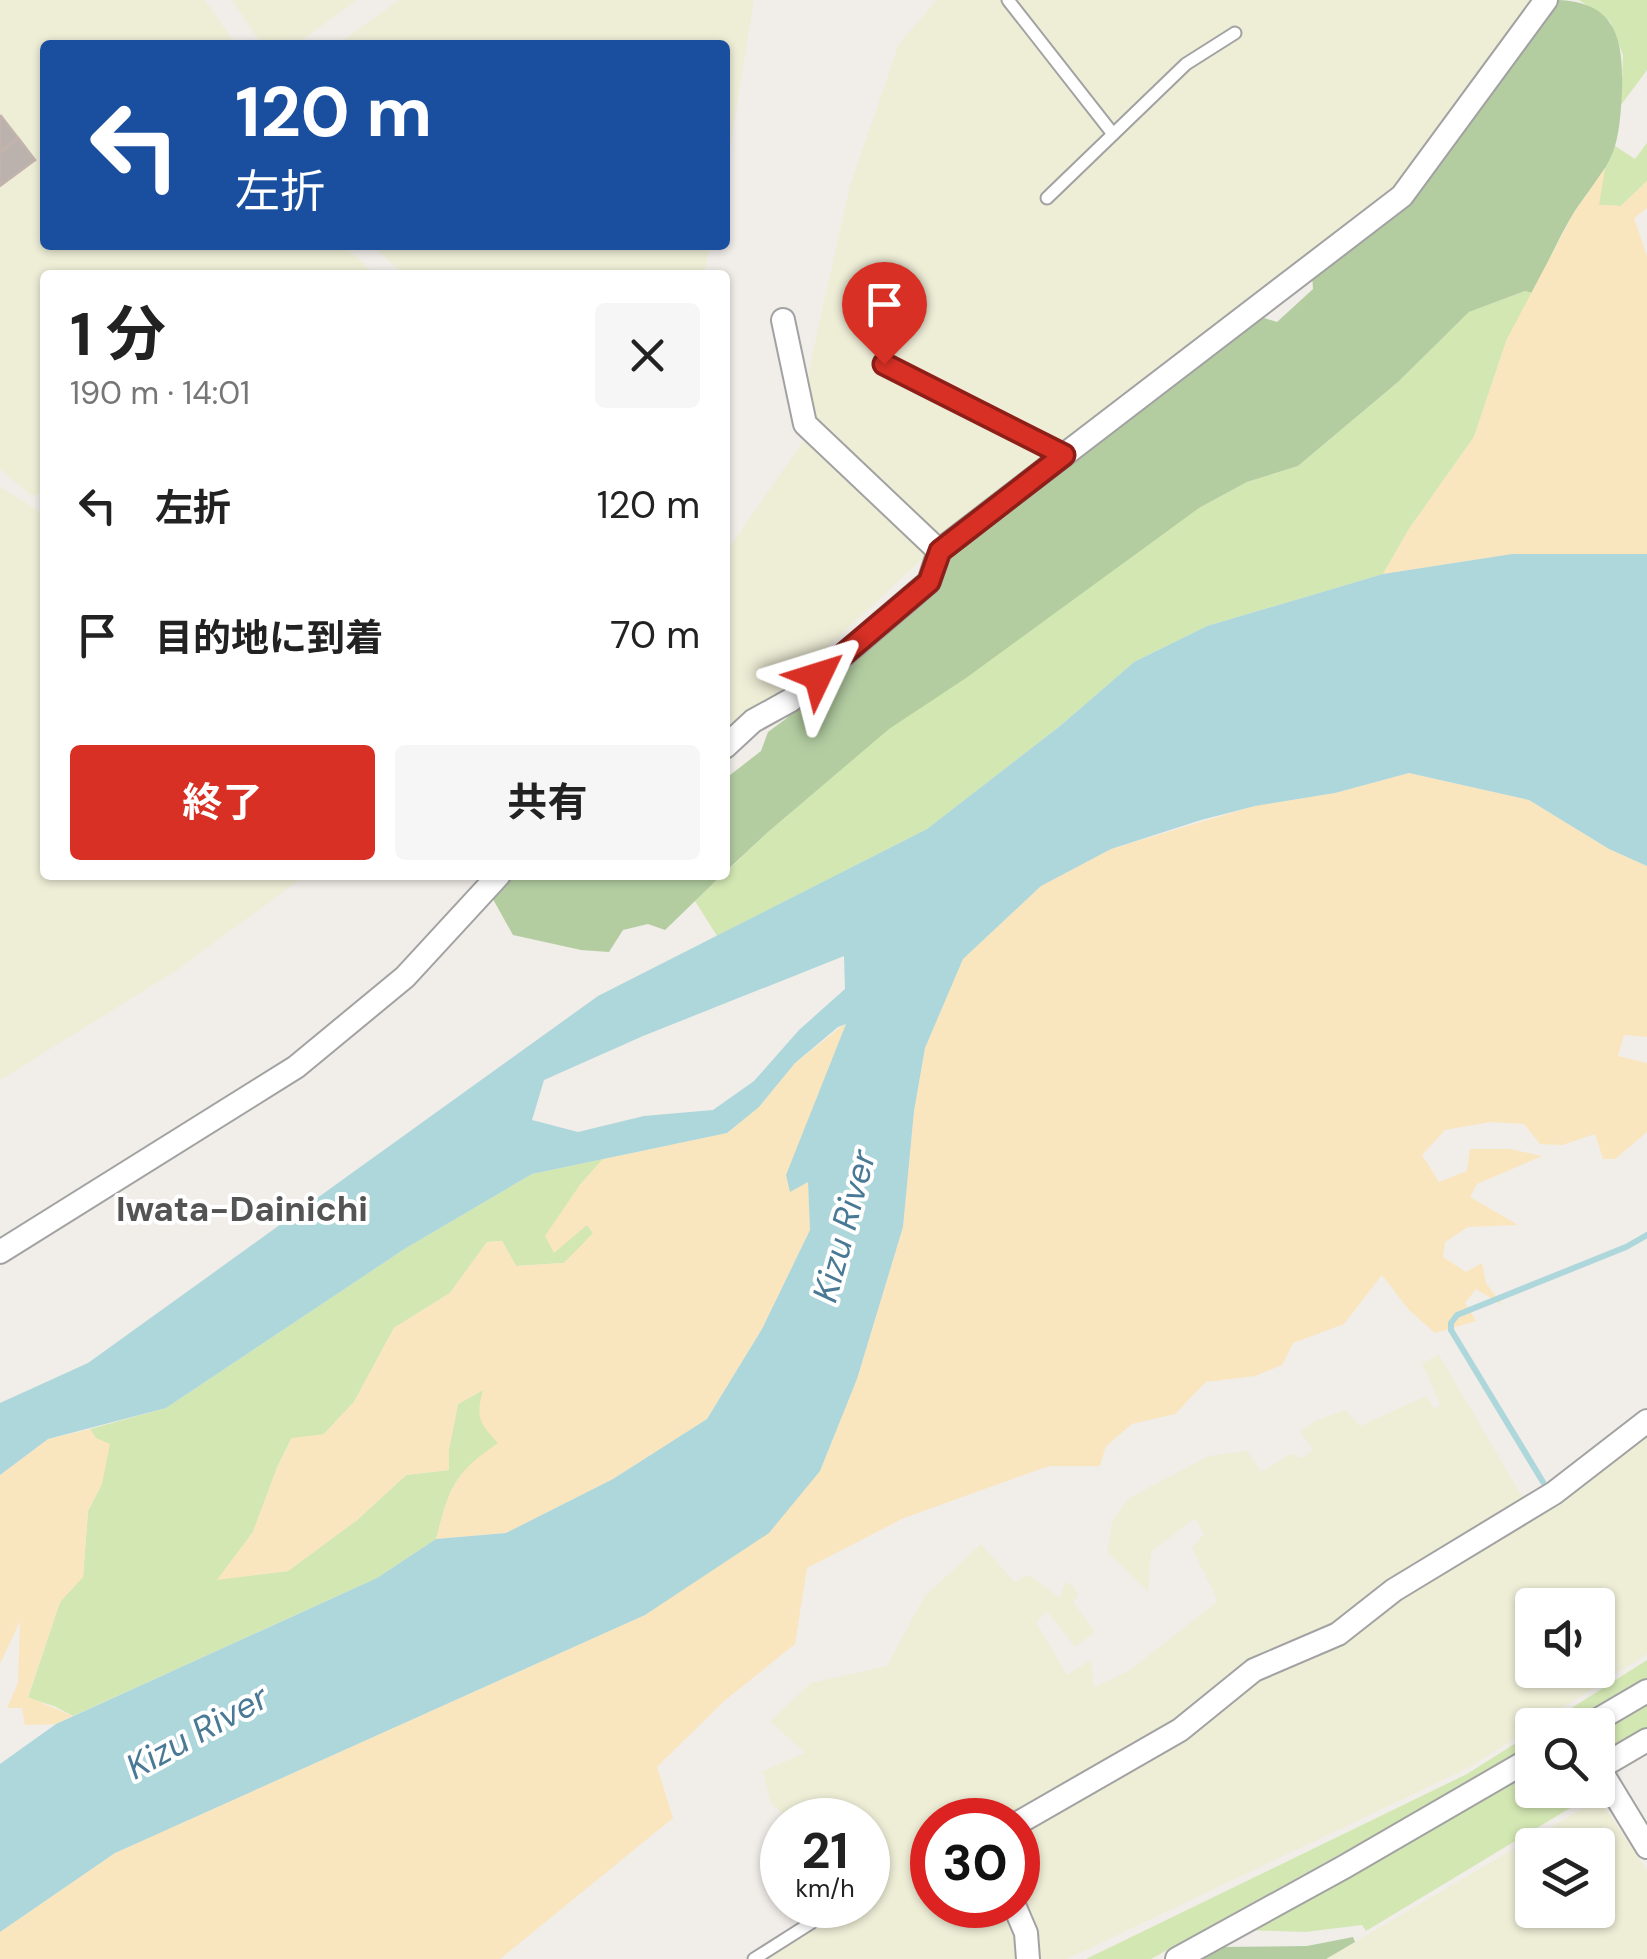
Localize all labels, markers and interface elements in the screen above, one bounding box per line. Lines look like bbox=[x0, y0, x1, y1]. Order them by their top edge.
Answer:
text: 120 m bbox=[235, 67, 432, 158]
icon: left bbox=[70, 80, 200, 210]
text: 左折 bbox=[235, 162, 325, 221]
pin bbox=[842, 262, 927, 365]
icon: arrive bbox=[857, 277, 912, 332]
text: 1 分 bbox=[70, 295, 166, 374]
button: close bbox=[595, 303, 700, 408]
text: 190 m · 14:01 bbox=[70, 372, 250, 414]
icon: left bbox=[70, 478, 125, 533]
text: 120 m bbox=[597, 480, 700, 530]
text: 左折 bbox=[155, 483, 231, 533]
icon: arrive bbox=[70, 608, 125, 663]
text: 70 m bbox=[610, 610, 700, 660]
text: 目的地に到着 bbox=[155, 613, 383, 663]
position arrow bbox=[766, 624, 870, 728]
button: 終了 bbox=[70, 745, 375, 860]
button: 共有 bbox=[395, 745, 700, 860]
water label: Kizu River bbox=[802, 1144, 887, 1307]
district label: Iwata-Dainichi bbox=[116, 1186, 368, 1232]
map controls bbox=[1515, 1588, 1615, 1928]
button: sound bbox=[1515, 1588, 1615, 1688]
water label: Kizu River bbox=[118, 1674, 277, 1790]
button: search bbox=[1515, 1708, 1615, 1808]
speed limit sign: 30 bbox=[910, 1798, 1040, 1928]
text: 21 bbox=[801, 1818, 849, 1884]
button: layers bbox=[1515, 1828, 1615, 1928]
text: km/h bbox=[795, 1872, 855, 1905]

